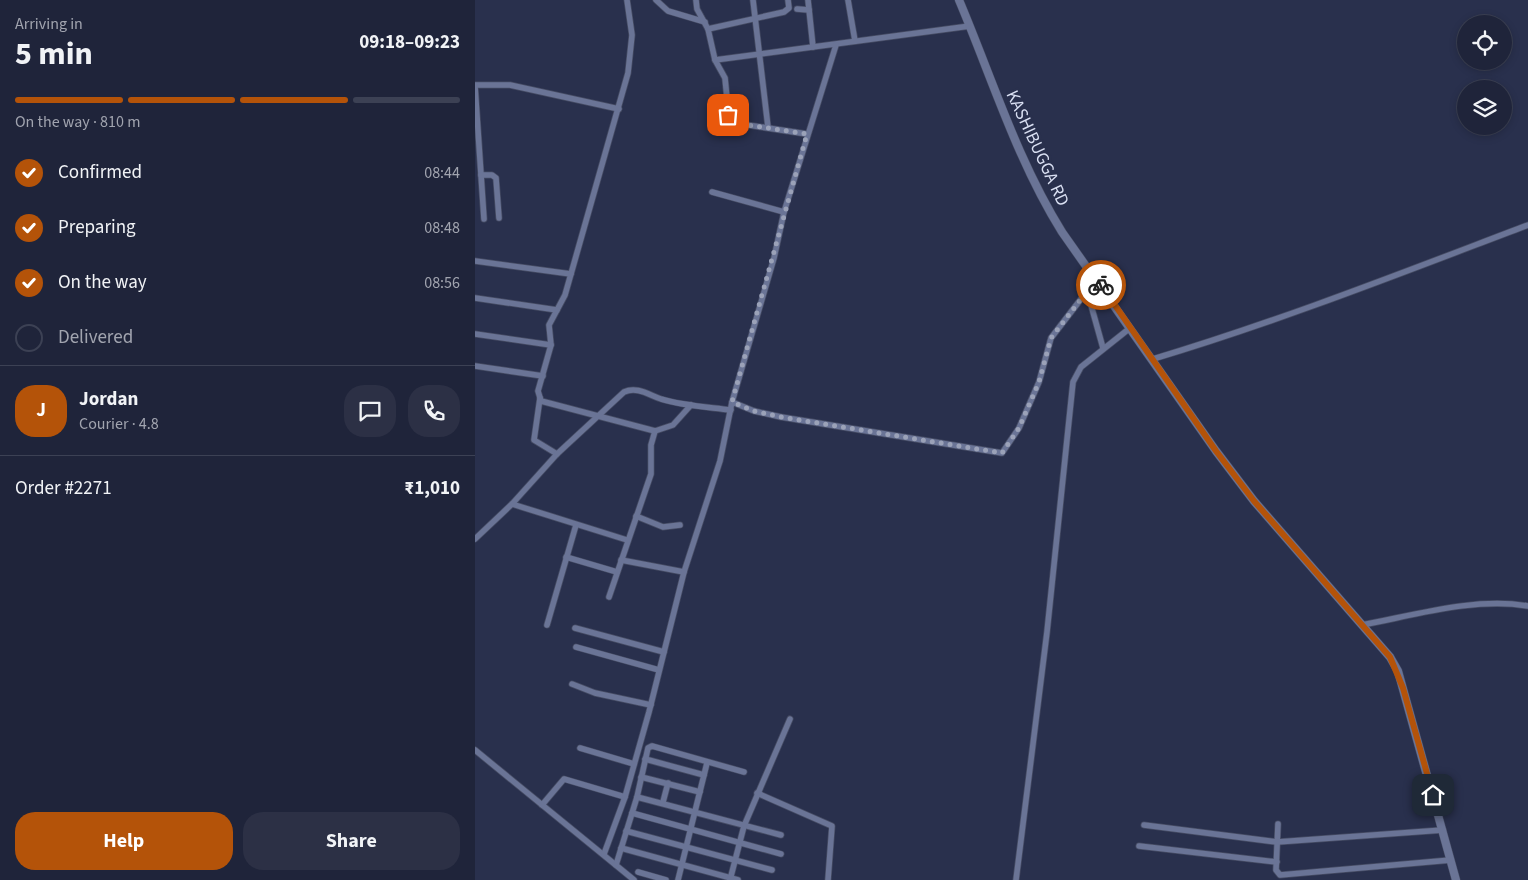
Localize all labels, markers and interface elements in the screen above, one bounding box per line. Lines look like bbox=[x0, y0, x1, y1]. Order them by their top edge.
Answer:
text: Arriving in bbox=[15, 13, 83, 35]
map controls bbox=[1457, 15, 1512, 135]
button: locate bbox=[1457, 15, 1512, 70]
text: 09:18–09:23 bbox=[359, 29, 460, 56]
text: 5 min bbox=[15, 31, 93, 77]
button: layers bbox=[1457, 80, 1512, 135]
street label: KASHIBUGGA RD bbox=[1000, 86, 1075, 210]
pin bbox=[707, 94, 749, 136]
icon: bag bbox=[714, 101, 742, 129]
text: On the way · 810 m bbox=[15, 111, 140, 133]
icon: check bbox=[15, 159, 43, 187]
text: Confirmed bbox=[58, 159, 142, 186]
text: 08:44 bbox=[424, 162, 460, 184]
icon: check bbox=[15, 214, 43, 242]
text: Preparing bbox=[58, 214, 136, 241]
text: 08:48 bbox=[424, 217, 460, 239]
courier bbox=[1076, 260, 1126, 310]
icon: check bbox=[15, 269, 43, 297]
text: On the way bbox=[58, 269, 147, 296]
icon: bike bbox=[1087, 271, 1115, 299]
text: 08:56 bbox=[424, 272, 460, 294]
text: Delivered bbox=[58, 324, 133, 351]
button: chat bbox=[344, 385, 396, 437]
button: phone bbox=[408, 385, 460, 437]
text: Jordan bbox=[79, 386, 138, 413]
text: J bbox=[36, 397, 46, 424]
text: Courier · 4.8 bbox=[79, 413, 159, 435]
text: Order #2271 bbox=[15, 475, 112, 502]
text: ₹1,010 bbox=[404, 475, 460, 502]
pin bbox=[1412, 774, 1454, 816]
icon: home bbox=[1419, 781, 1447, 809]
button: Help bbox=[15, 812, 233, 870]
button: Share bbox=[243, 812, 460, 870]

